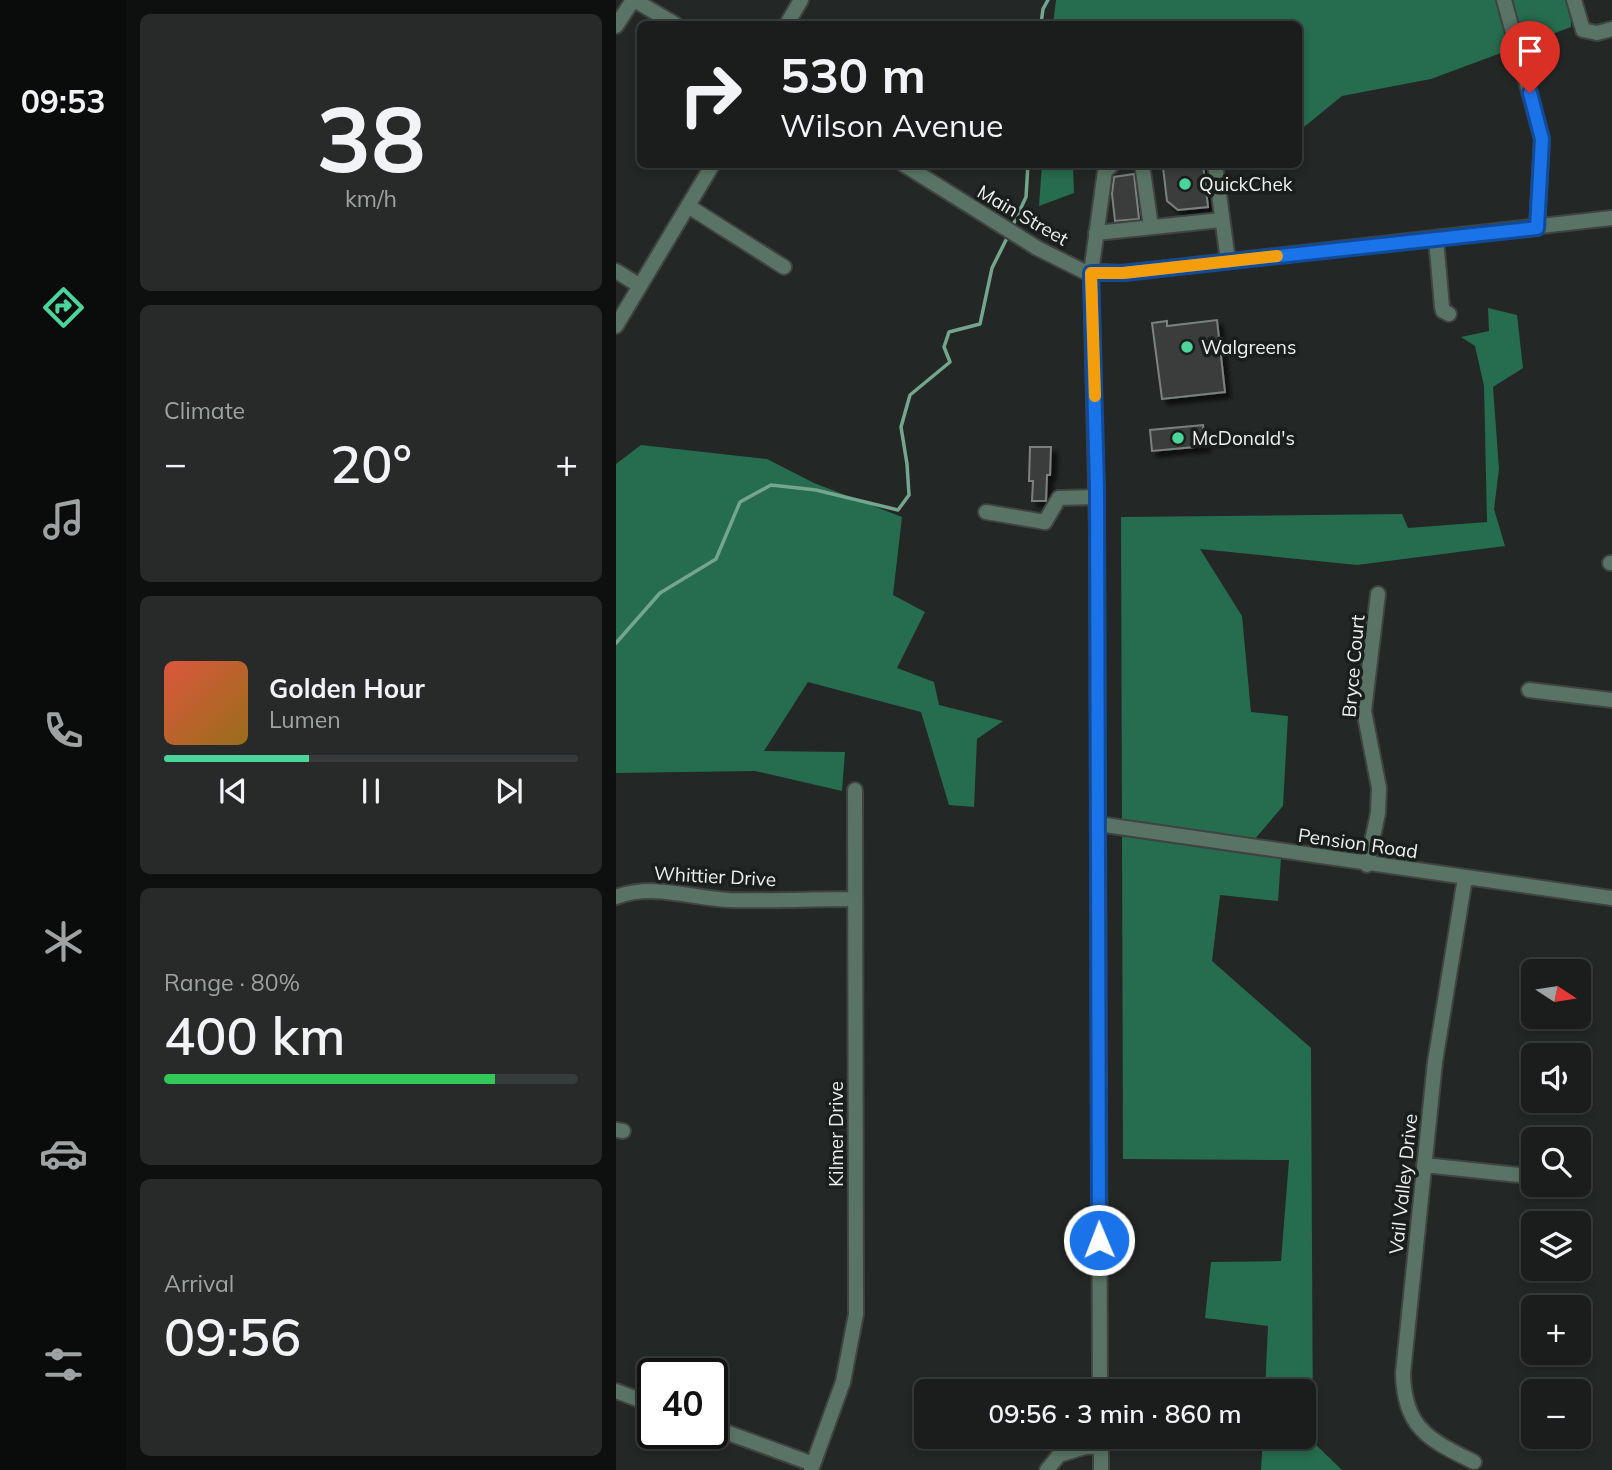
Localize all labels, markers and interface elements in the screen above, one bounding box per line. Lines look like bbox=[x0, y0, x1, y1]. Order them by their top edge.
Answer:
pin bbox=[1500, 21, 1560, 93]
icon: arrive bbox=[1511, 32, 1549, 70]
text: 530 m bbox=[780, 44, 926, 105]
icon: right bbox=[665, 49, 756, 140]
text: 09:53 bbox=[21, 81, 105, 121]
text: 38 bbox=[316, 81, 426, 195]
text: Wilson Avenue bbox=[780, 105, 1004, 145]
place label: QuickChek bbox=[1199, 172, 1293, 196]
marker: QuickChek bbox=[1177, 176, 1193, 192]
street label: Main Street bbox=[973, 179, 1073, 251]
text: km/h bbox=[345, 184, 397, 213]
icon: directions bbox=[39, 283, 88, 332]
place label: Walgreens bbox=[1201, 335, 1296, 359]
marker: Walgreens bbox=[1179, 339, 1195, 355]
text: Climate bbox=[164, 396, 245, 425]
place label: McDonald's bbox=[1192, 426, 1295, 450]
marker: McDonald's bbox=[1170, 430, 1186, 446]
text: 20° bbox=[330, 431, 412, 496]
text: − bbox=[164, 439, 187, 487]
text: + bbox=[555, 439, 578, 487]
icon: music bbox=[39, 495, 88, 544]
street label: Bryce Court bbox=[1337, 613, 1369, 718]
text: Golden Hour bbox=[269, 672, 425, 705]
text: Lumen bbox=[269, 705, 341, 734]
icon: phone bbox=[39, 706, 88, 755]
icon: previous bbox=[214, 772, 252, 810]
icon: pause bbox=[352, 772, 390, 810]
icon: next bbox=[490, 772, 528, 810]
street label: Pension Road bbox=[1296, 823, 1420, 863]
street label: Whittier Drive bbox=[653, 861, 777, 891]
icon: climate bbox=[39, 917, 88, 966]
north arrow bbox=[1521, 959, 1591, 1029]
map controls bbox=[1521, 959, 1591, 1449]
text: Range · 80% bbox=[164, 968, 300, 997]
text: 400 km bbox=[164, 1003, 345, 1068]
button: sound bbox=[1521, 1043, 1591, 1113]
street label: Kilmer Drive bbox=[824, 1081, 848, 1187]
street label: Vail Valley Drive bbox=[1384, 1112, 1422, 1256]
button: search bbox=[1521, 1127, 1591, 1197]
icon: car bbox=[39, 1129, 88, 1178]
position arrow bbox=[1062, 1203, 1136, 1277]
button: layers bbox=[1521, 1211, 1591, 1281]
text: Arrival bbox=[164, 1269, 234, 1298]
button: + bbox=[1521, 1295, 1591, 1365]
text: 09:56 bbox=[164, 1304, 301, 1369]
icon: filters bbox=[39, 1340, 88, 1389]
speed limit sign: 40 bbox=[637, 1358, 728, 1449]
button: − bbox=[1521, 1379, 1591, 1449]
text: 09:56 · 3 min · 860 m bbox=[988, 1397, 1242, 1430]

